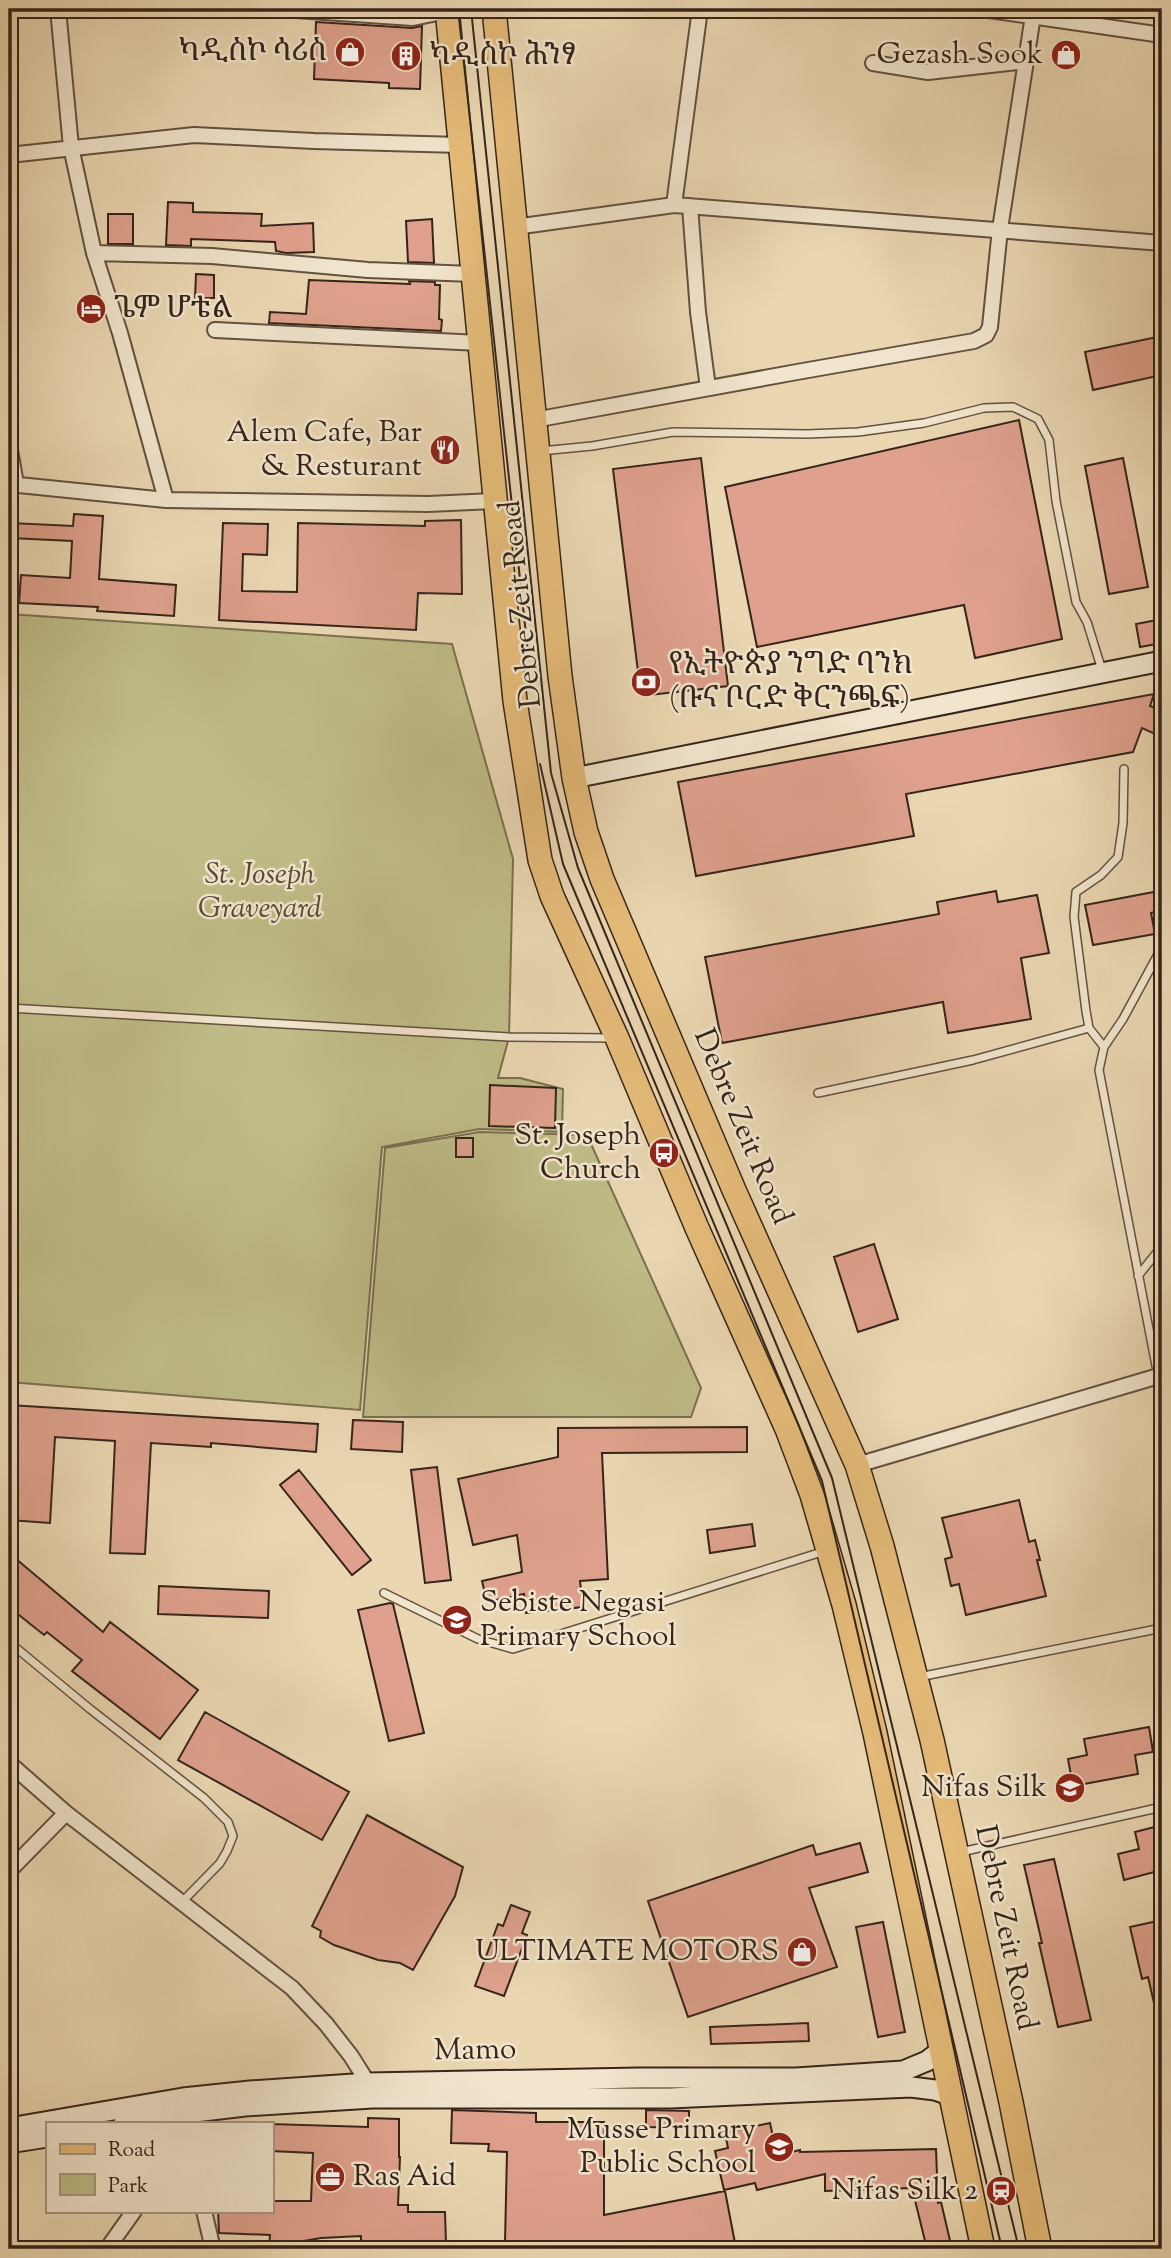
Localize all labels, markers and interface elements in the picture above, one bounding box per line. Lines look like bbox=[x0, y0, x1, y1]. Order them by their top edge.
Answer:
place label: ካዲስኮ ሳሪስ bbox=[178, 31, 327, 74]
place label: Gezash Sook bbox=[877, 34, 1043, 77]
shop icon: ካዲስኮ ሳሪስ bbox=[333, 35, 367, 69]
place label: ካዲስኮ ሕንፃ bbox=[429, 35, 576, 78]
shop icon: Gezash Sook bbox=[1049, 38, 1083, 72]
building icon: ካዲስኮ ሕንፃ bbox=[389, 39, 423, 73]
place label: ጌም ሆቴል bbox=[114, 288, 233, 331]
hotel icon: ጌም ሆቴል bbox=[74, 292, 108, 326]
place label: Alem Cafe, Bar & Resturant bbox=[226, 412, 422, 489]
restaurant icon: Alem Cafe, Bar & Resturant bbox=[428, 433, 462, 467]
street label: Debre Zeit Road bbox=[490, 498, 554, 710]
place label: የኢትዮጵያ ንግድ ባንክ (ቡና ቦርድ ቅርንጫፍ) bbox=[669, 644, 913, 721]
bank icon: የኢትዮጵያ ንግድ ባንክ (ቡና ቦርድ ቅርንጫፍ) bbox=[629, 665, 663, 699]
park label: St. Joseph Graveyard bbox=[198, 854, 322, 931]
street label: Debre Zeit Road bbox=[681, 1022, 803, 1232]
place label: St. Joseph Church bbox=[514, 1115, 641, 1192]
bus stop icon: St. Joseph Church bbox=[647, 1136, 681, 1170]
place label: Sebiste Negasi Primary School bbox=[480, 1582, 677, 1659]
school or university icon: Sebiste Negasi Primary School bbox=[440, 1603, 474, 1637]
place label: Nifas Silk bbox=[921, 1767, 1047, 1810]
school or university icon: Nifas Silk bbox=[1053, 1771, 1087, 1805]
street label: Debre Zeit Road bbox=[962, 1821, 1048, 2035]
place label: ULTIMATE MOTORS bbox=[475, 1931, 779, 1974]
shop icon: ULTIMATE MOTORS bbox=[785, 1935, 819, 1969]
street label: Mamo bbox=[433, 2029, 517, 2073]
place label: Musse Primary Public School bbox=[567, 2109, 756, 2186]
legend bbox=[46, 2122, 273, 2212]
school or university icon: Musse Primary Public School bbox=[762, 2130, 796, 2164]
text: Road bbox=[108, 2136, 155, 2166]
place label: Ras Aid bbox=[353, 2156, 456, 2199]
office icon: Ras Aid bbox=[313, 2160, 347, 2194]
place label: Nifas Silk 2 bbox=[831, 2170, 978, 2213]
text: Park bbox=[108, 2172, 149, 2202]
station icon: Nifas Silk 2 bbox=[984, 2174, 1018, 2208]

